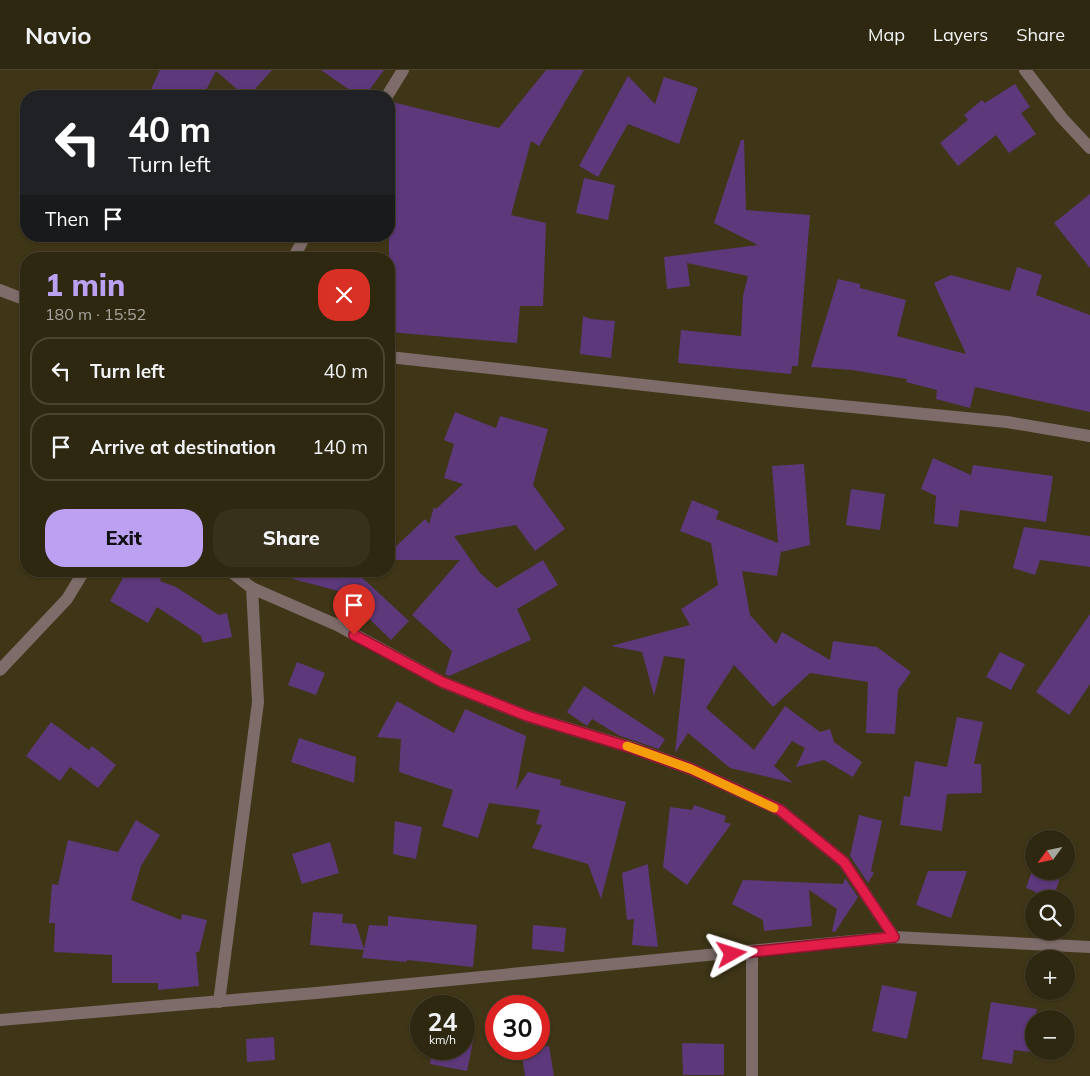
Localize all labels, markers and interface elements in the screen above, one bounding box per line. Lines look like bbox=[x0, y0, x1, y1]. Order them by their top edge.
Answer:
text: Navio bbox=[25, 20, 91, 50]
text: Map bbox=[868, 23, 905, 46]
text: Layers bbox=[933, 23, 988, 46]
text: Share bbox=[1016, 23, 1065, 46]
text: 40 m bbox=[128, 107, 211, 151]
icon: left bbox=[45, 110, 110, 175]
text: Turn left bbox=[128, 150, 211, 178]
icon: arrive bbox=[99, 205, 127, 233]
text: Then bbox=[45, 207, 89, 231]
text: 1 min bbox=[45, 266, 125, 304]
button: close bbox=[318, 269, 370, 321]
text: 180 m · 15:52 bbox=[45, 304, 146, 324]
icon: left bbox=[47, 357, 75, 385]
text: Turn left bbox=[90, 359, 165, 383]
text: 40 m bbox=[324, 359, 368, 383]
icon: arrive bbox=[47, 433, 75, 461]
text: Arrive at destination bbox=[90, 435, 276, 459]
text: 140 m bbox=[312, 435, 368, 459]
button: Exit bbox=[45, 509, 203, 567]
button: Share bbox=[213, 509, 370, 567]
pin bbox=[333, 584, 375, 635]
icon: arrive bbox=[340, 591, 368, 619]
north arrow bbox=[1025, 830, 1075, 880]
map controls bbox=[1025, 830, 1075, 1060]
button: search bbox=[1025, 890, 1075, 940]
position arrow bbox=[705, 927, 757, 979]
button: + bbox=[1025, 950, 1075, 1000]
speed limit sign: 30 bbox=[485, 995, 550, 1060]
text: 24 bbox=[427, 1006, 458, 1037]
button: − bbox=[1025, 1010, 1075, 1060]
text: km/h bbox=[429, 1032, 456, 1047]

